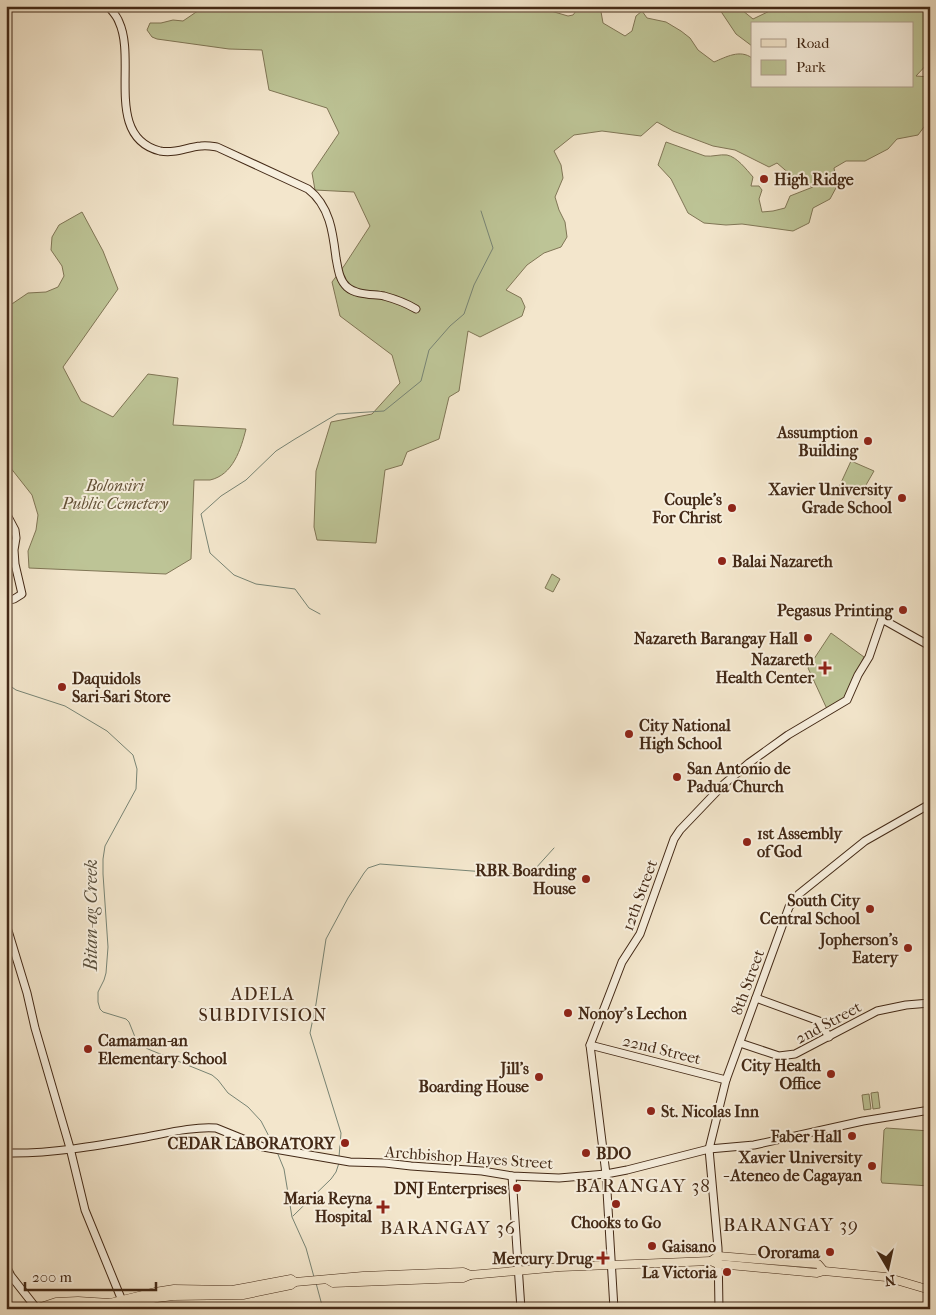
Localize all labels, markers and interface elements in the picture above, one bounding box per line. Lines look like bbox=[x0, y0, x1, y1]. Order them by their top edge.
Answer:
legend bbox=[751, 22, 914, 88]
text: Road bbox=[796, 34, 830, 52]
text: Park bbox=[796, 58, 826, 76]
place label: High Ridge bbox=[774, 170, 854, 190]
marker: High Ridge bbox=[758, 173, 770, 185]
place label: Assumption Building bbox=[776, 423, 859, 461]
marker: Assumption Building bbox=[862, 435, 874, 447]
park label: Bolonsiri Public Cemetery bbox=[61, 476, 168, 513]
place label: Xavier University Grade School bbox=[767, 480, 893, 517]
place label: Couple's For Christ bbox=[651, 490, 722, 527]
marker: Xavier University Grade School bbox=[896, 492, 908, 504]
marker: Couple's For Christ bbox=[726, 502, 738, 514]
place label: Balai Nazareth bbox=[732, 552, 834, 571]
marker: Balai Nazareth bbox=[716, 555, 728, 567]
place label: Pegasus Printing bbox=[777, 601, 893, 621]
marker: Pegasus Printing bbox=[897, 604, 909, 616]
place label: Nazareth Barangay Hall bbox=[634, 629, 799, 649]
marker: Nazareth Barangay Hall bbox=[802, 632, 814, 644]
place label: Nazareth Health Center bbox=[715, 650, 815, 687]
marker: Nazareth Health Center bbox=[818, 661, 832, 675]
place label: Daquidols Sari-Sari Store bbox=[72, 669, 171, 706]
marker: Daquidols Sari-Sari Store bbox=[56, 681, 68, 693]
place label: City National High School bbox=[639, 716, 731, 754]
marker: City National High School bbox=[623, 728, 635, 740]
place label: San Antonio de Padua Church bbox=[687, 759, 791, 796]
marker: San Antonio de Padua Church bbox=[671, 771, 683, 783]
place label: 1st Assembly of God bbox=[757, 824, 843, 861]
marker: 1st Assembly of God bbox=[741, 836, 753, 848]
street label: 12th Street bbox=[618, 857, 661, 933]
water label: Bitan-ag Creek bbox=[81, 859, 102, 972]
place label: RBR Boarding House bbox=[475, 861, 576, 898]
marker: RBR Boarding House bbox=[580, 873, 592, 885]
place label: South City Central School bbox=[760, 891, 861, 928]
marker: South City Central School bbox=[864, 903, 876, 915]
place label: Jopherson's Eatery bbox=[818, 930, 899, 968]
marker: Jopherson's Eatery bbox=[902, 942, 914, 954]
street label: 8th Street bbox=[727, 947, 768, 1018]
district label: ADELA SUBDIVISION bbox=[198, 984, 328, 1026]
street label: 2nd Street bbox=[792, 997, 865, 1048]
place label: Nonoy's Lechon bbox=[578, 1004, 688, 1024]
marker: Nonoy's Lechon bbox=[562, 1007, 574, 1019]
place label: Camaman-an Elementary School bbox=[98, 1031, 227, 1069]
street label: 22nd Street bbox=[621, 1031, 703, 1068]
marker: Camaman-an Elementary School bbox=[82, 1043, 94, 1055]
place label: City Health Office bbox=[741, 1056, 822, 1093]
place label: Jill's Boarding House bbox=[418, 1059, 529, 1097]
marker: City Health Office bbox=[825, 1068, 837, 1080]
marker: Jill's Boarding House bbox=[533, 1071, 545, 1083]
place label: St. Nicolas Inn bbox=[661, 1102, 760, 1121]
marker: St. Nicolas Inn bbox=[645, 1105, 657, 1117]
place label: Faber Hall bbox=[770, 1127, 843, 1146]
marker: Faber Hall bbox=[846, 1130, 858, 1142]
place label: CEDAR LABORATORY bbox=[168, 1134, 336, 1153]
marker: CEDAR LABORATORY bbox=[339, 1137, 351, 1149]
street label: Archbishop Hayes Street bbox=[383, 1142, 554, 1173]
place label: BDO bbox=[596, 1144, 632, 1163]
marker: BDO bbox=[580, 1147, 592, 1159]
place label: Xavier University - Ateneo de Cagayan bbox=[723, 1148, 863, 1186]
marker: Xavier University - Ateneo de Cagayan bbox=[866, 1160, 878, 1172]
district label: BARANGAY 38 bbox=[575, 1175, 711, 1197]
place label: DNJ Enterprises bbox=[394, 1179, 507, 1199]
marker: DNJ Enterprises bbox=[511, 1182, 523, 1194]
place label: Maria Reyna Hospital bbox=[282, 1189, 373, 1227]
marker: Chooks to Go bbox=[610, 1198, 622, 1210]
marker: Maria Reyna Hospital bbox=[376, 1200, 390, 1214]
place label: Chooks to Go bbox=[571, 1213, 661, 1232]
district label: BARANGAY 39 bbox=[723, 1214, 859, 1236]
district label: BARANGAY 36 bbox=[380, 1217, 516, 1239]
place label: Gaisano bbox=[662, 1237, 716, 1256]
marker: Gaisano bbox=[646, 1240, 658, 1252]
north arrow bbox=[864, 1242, 914, 1292]
place label: Ororama bbox=[758, 1243, 821, 1262]
marker: Ororama bbox=[824, 1246, 836, 1258]
place label: Mercury Drug bbox=[491, 1249, 593, 1269]
marker: Mercury Drug bbox=[597, 1252, 609, 1264]
scale bar bbox=[25, 1260, 156, 1292]
place label: La Victoria bbox=[642, 1263, 718, 1282]
marker: La Victoria bbox=[721, 1266, 733, 1278]
text: 200 m bbox=[32, 1268, 72, 1286]
text: N bbox=[883, 1271, 897, 1290]

